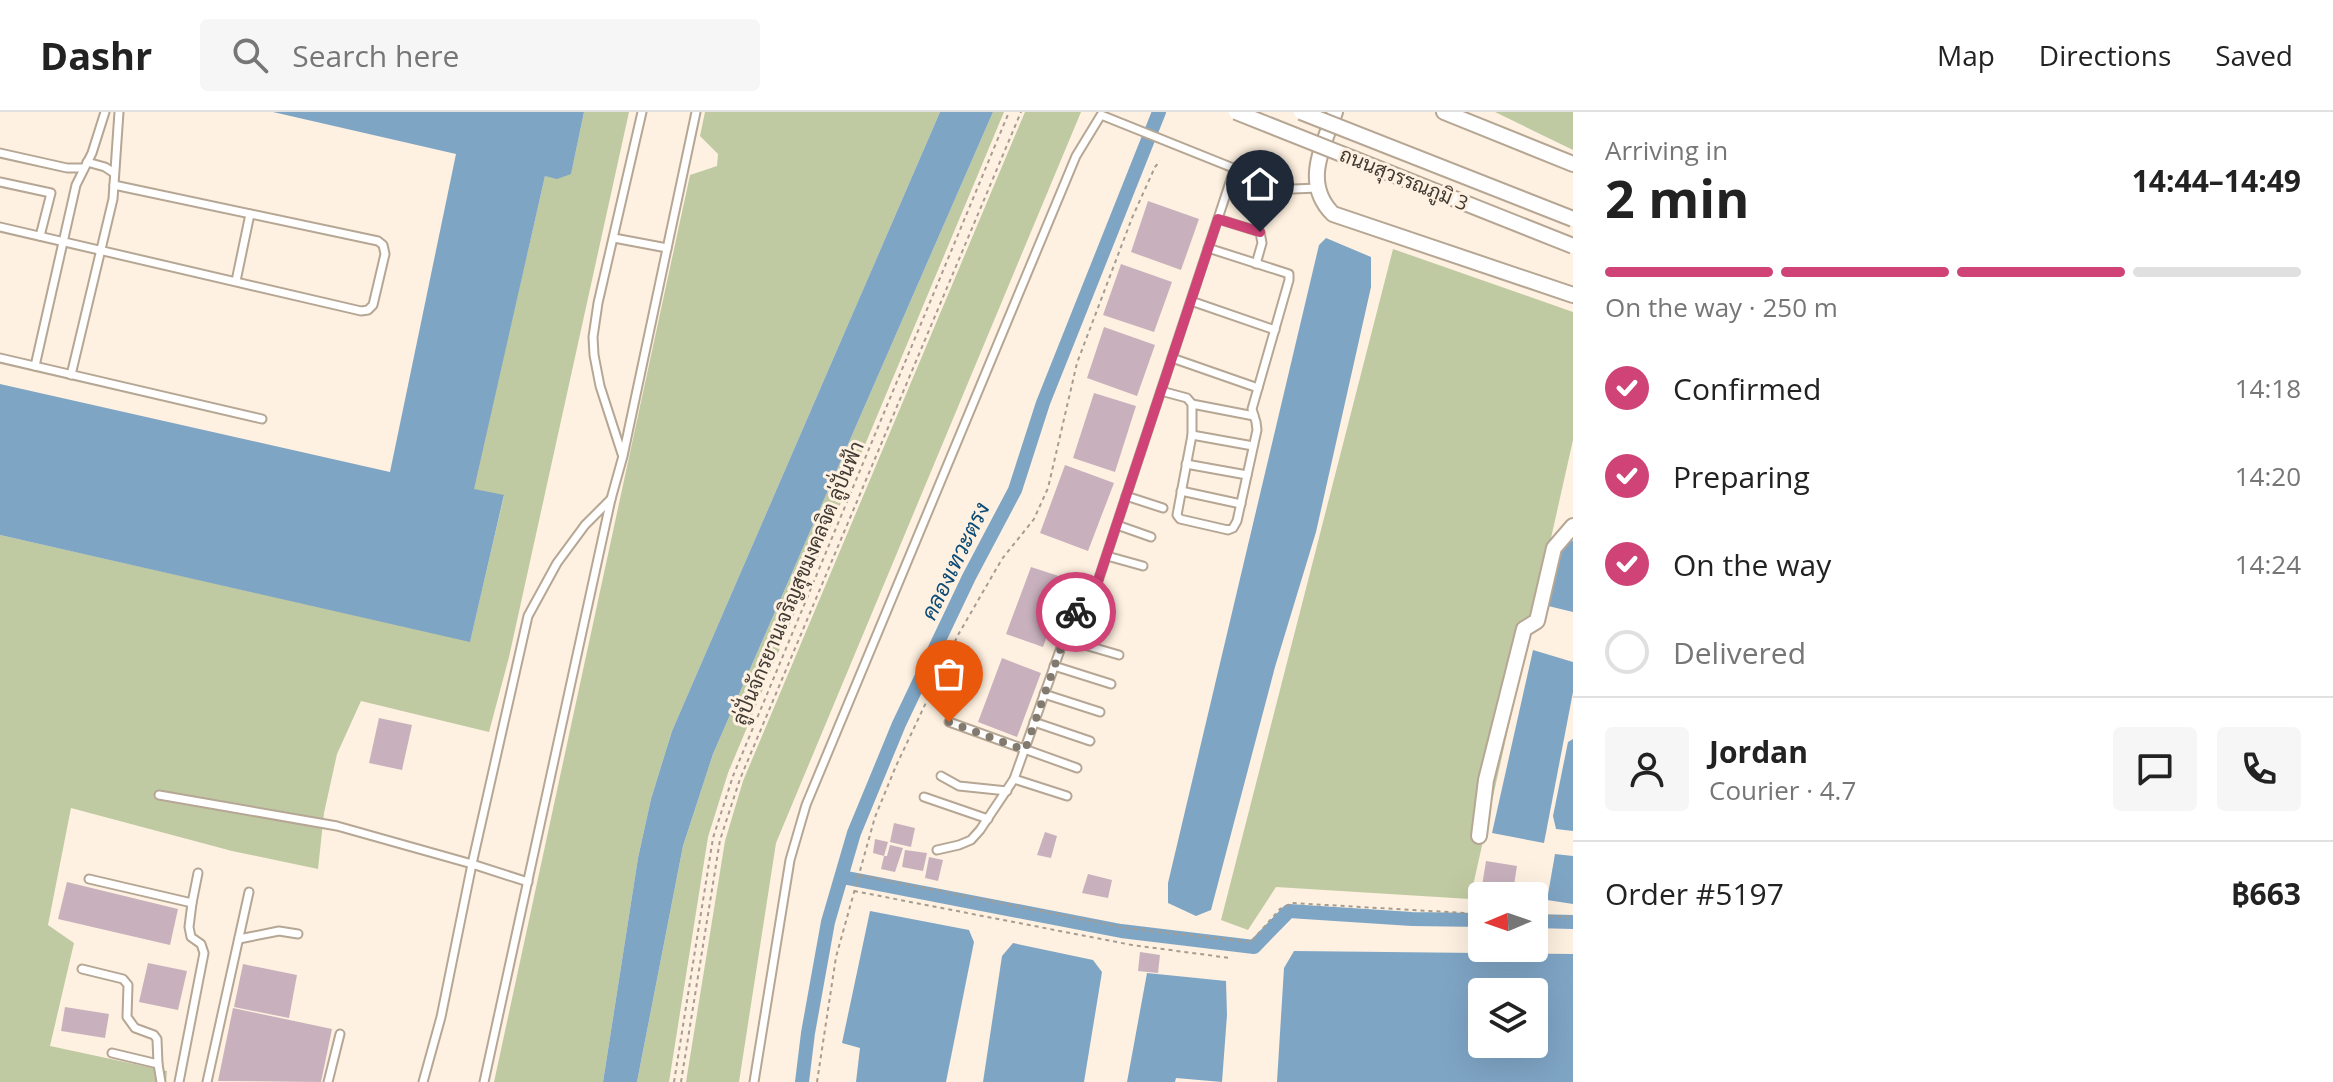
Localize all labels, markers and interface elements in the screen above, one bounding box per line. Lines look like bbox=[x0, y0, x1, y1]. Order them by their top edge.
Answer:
search box bbox=[200, 19, 760, 91]
text: Dashr bbox=[40, 29, 152, 81]
icon: search bbox=[228, 33, 272, 77]
text: Search here bbox=[292, 35, 459, 76]
text: Map bbox=[1937, 36, 1995, 74]
text: Directions bbox=[2039, 36, 2171, 74]
text: Saved bbox=[2215, 36, 2293, 74]
text: Arriving in bbox=[1605, 132, 1728, 168]
street label: ถนนสุวรรณภูมิ 3 bbox=[1335, 141, 1472, 218]
pin bbox=[1226, 150, 1294, 232]
text: 14:44–14:49 bbox=[2132, 160, 2301, 201]
icon: home bbox=[1238, 162, 1282, 206]
text: 2 min bbox=[1605, 162, 1749, 233]
text: On the way · 250 m bbox=[1605, 289, 1838, 325]
icon: check bbox=[1605, 366, 1649, 410]
text: Confirmed bbox=[1673, 368, 1821, 409]
text: 14:18 bbox=[2235, 370, 2301, 406]
street label: ลู่ปั่นจักรยานเจริญสุขมงคลจิต ลู่ปั่นฟ้า bbox=[723, 436, 872, 730]
icon: check bbox=[1605, 454, 1649, 498]
text: Preparing bbox=[1673, 456, 1810, 497]
text: 14:20 bbox=[2235, 458, 2301, 494]
water label: คลองเทวะตรง bbox=[913, 497, 995, 624]
icon: check bbox=[1605, 542, 1649, 586]
text: On the way bbox=[1673, 544, 1831, 585]
text: 14:24 bbox=[2235, 546, 2301, 582]
courier bbox=[1036, 572, 1116, 652]
icon: bike bbox=[1054, 590, 1098, 634]
text: Delivered bbox=[1673, 632, 1806, 673]
pin bbox=[915, 640, 983, 722]
icon: bag bbox=[927, 652, 971, 696]
button: person bbox=[1605, 727, 1689, 811]
button: chat bbox=[2113, 727, 2197, 811]
button: phone bbox=[2217, 727, 2301, 811]
text: Jordan bbox=[1709, 731, 1808, 772]
text: Courier · 4.7 bbox=[1709, 772, 1856, 808]
text: Order #5197 bbox=[1605, 873, 1784, 914]
text: ฿663 bbox=[2231, 873, 2301, 914]
north arrow bbox=[1468, 882, 1548, 962]
map controls bbox=[1468, 882, 1548, 1058]
button: layers bbox=[1468, 978, 1548, 1058]

